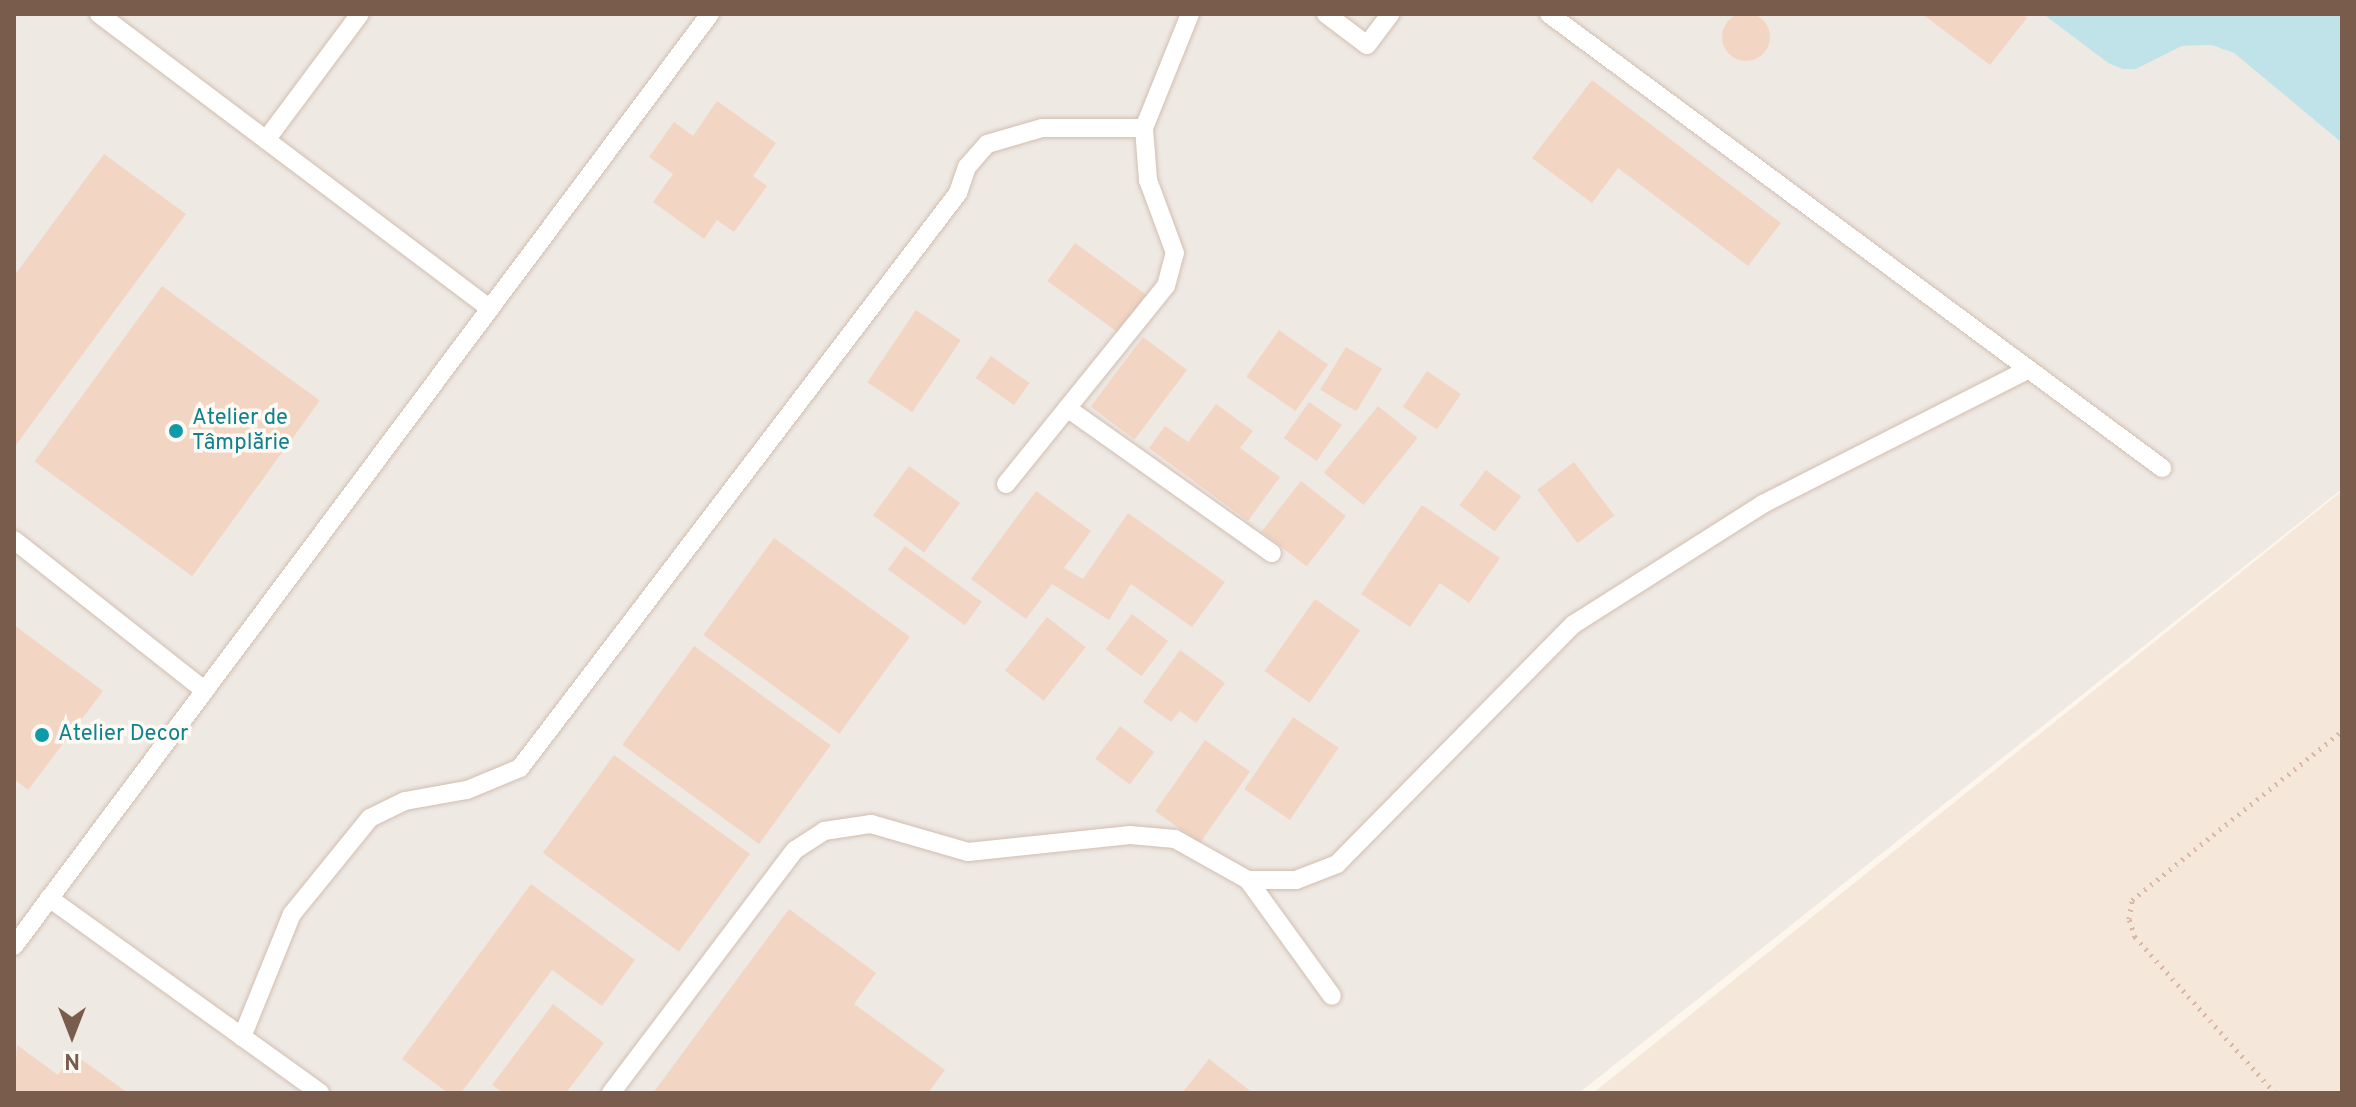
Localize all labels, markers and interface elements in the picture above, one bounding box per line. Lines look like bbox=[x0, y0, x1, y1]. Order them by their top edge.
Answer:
place label: Atelier de Tâmplărie bbox=[192, 405, 290, 456]
marker: Atelier de Tâmplărie bbox=[167, 422, 185, 440]
place label: Atelier Decor bbox=[58, 722, 189, 748]
marker: Atelier Decor bbox=[33, 726, 51, 744]
north arrow bbox=[32, 995, 112, 1075]
text: N bbox=[64, 1046, 80, 1073]

